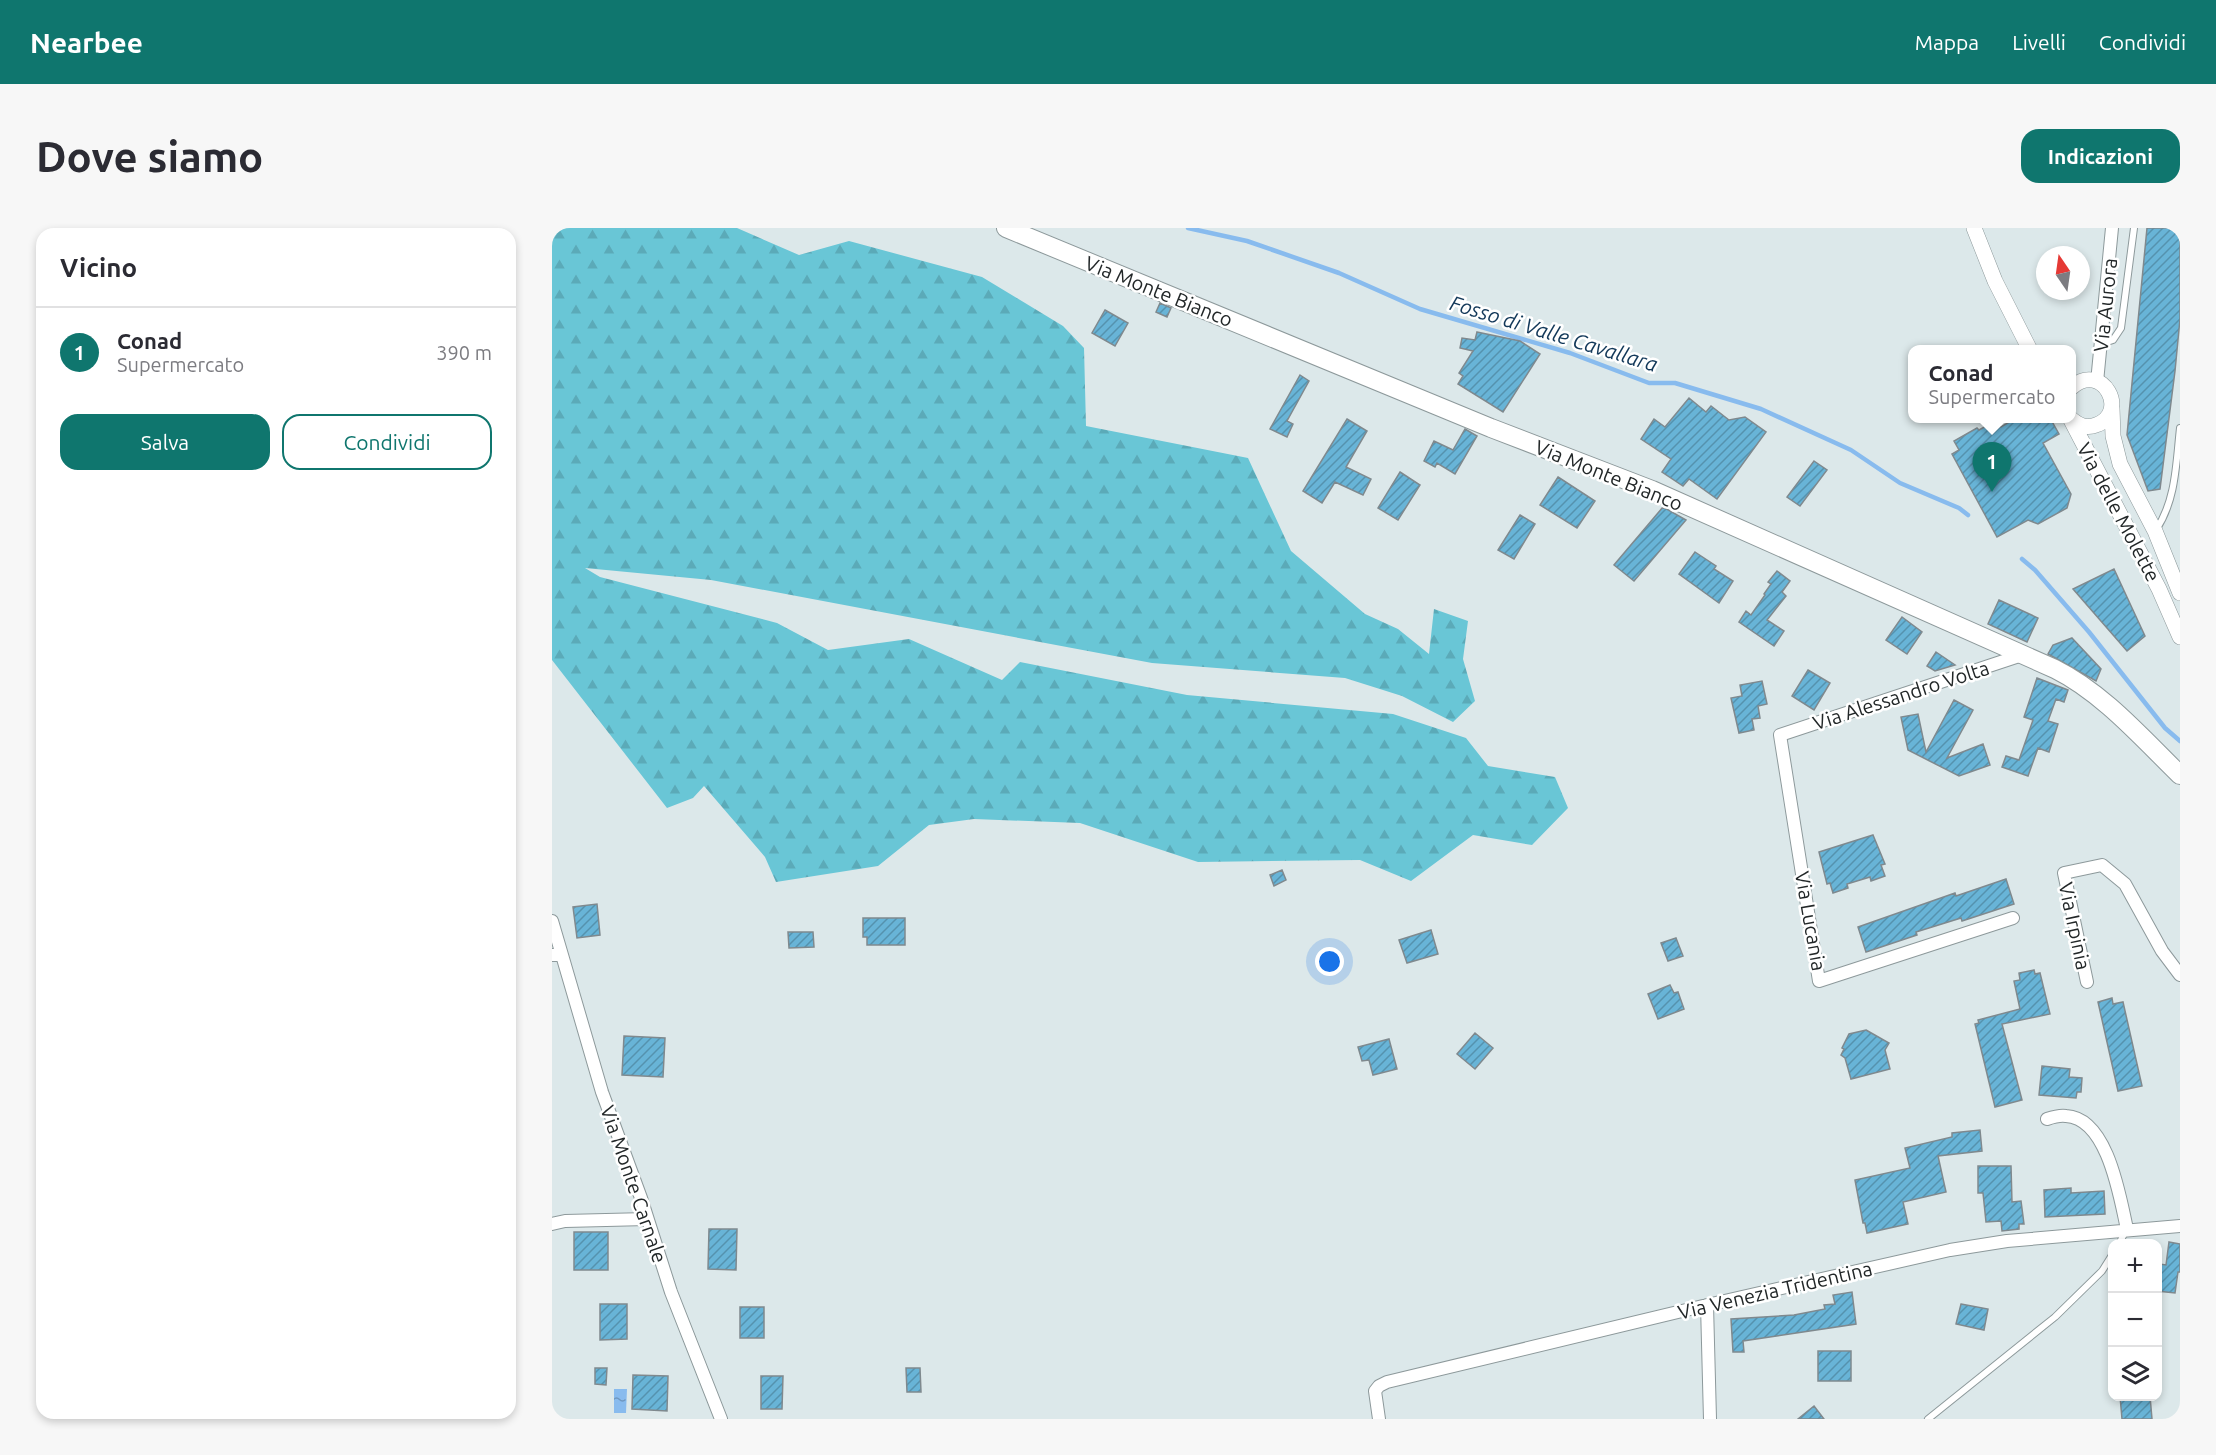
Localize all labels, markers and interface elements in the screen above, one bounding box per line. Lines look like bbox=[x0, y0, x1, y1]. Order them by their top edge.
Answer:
text: Nearbee bbox=[30, 27, 143, 58]
text: Mappa bbox=[1915, 30, 1979, 54]
text: Livelli bbox=[2012, 30, 2066, 54]
text: Condividi bbox=[2099, 30, 2186, 54]
button: Indicazioni bbox=[2021, 129, 2180, 183]
text: Dove siamo bbox=[36, 133, 263, 180]
north arrow bbox=[2036, 246, 2090, 300]
street label: Via Monte Bianco bbox=[1082, 251, 1236, 331]
text: Vicino bbox=[60, 253, 137, 282]
street label: Via Aurora bbox=[2089, 257, 2121, 353]
water label: Fosso di Valle Cavallara bbox=[1447, 290, 1661, 376]
text: Conad bbox=[117, 328, 182, 353]
text: 1 bbox=[74, 341, 85, 364]
text: 390 m bbox=[436, 341, 492, 364]
popup bbox=[1908, 345, 2076, 423]
text: Supermercato bbox=[117, 353, 244, 376]
text: Conad bbox=[1928, 360, 1994, 385]
text: Supermercato bbox=[1928, 385, 2056, 408]
button: Salva bbox=[60, 414, 270, 470]
button: Condividi bbox=[282, 414, 492, 470]
street label: Via Monte Bianco bbox=[1532, 435, 1686, 515]
street label: Via delle Molette bbox=[2073, 439, 2165, 585]
pin: 1 bbox=[1972, 442, 2012, 492]
street label: Via Alessandro Volta bbox=[1810, 656, 1992, 734]
street label: Via Lucania bbox=[1791, 869, 1831, 973]
street label: Via Irpinia bbox=[2055, 880, 2095, 972]
your location bbox=[1315, 947, 1344, 976]
street label: Via Monte Carnale bbox=[596, 1102, 672, 1266]
map controls bbox=[2108, 1239, 2162, 1401]
button: + bbox=[2108, 1239, 2162, 1293]
street label: Via Venezia Tridentina bbox=[1676, 1256, 1874, 1324]
button: − bbox=[2108, 1293, 2162, 1347]
button: layers bbox=[2108, 1347, 2162, 1401]

